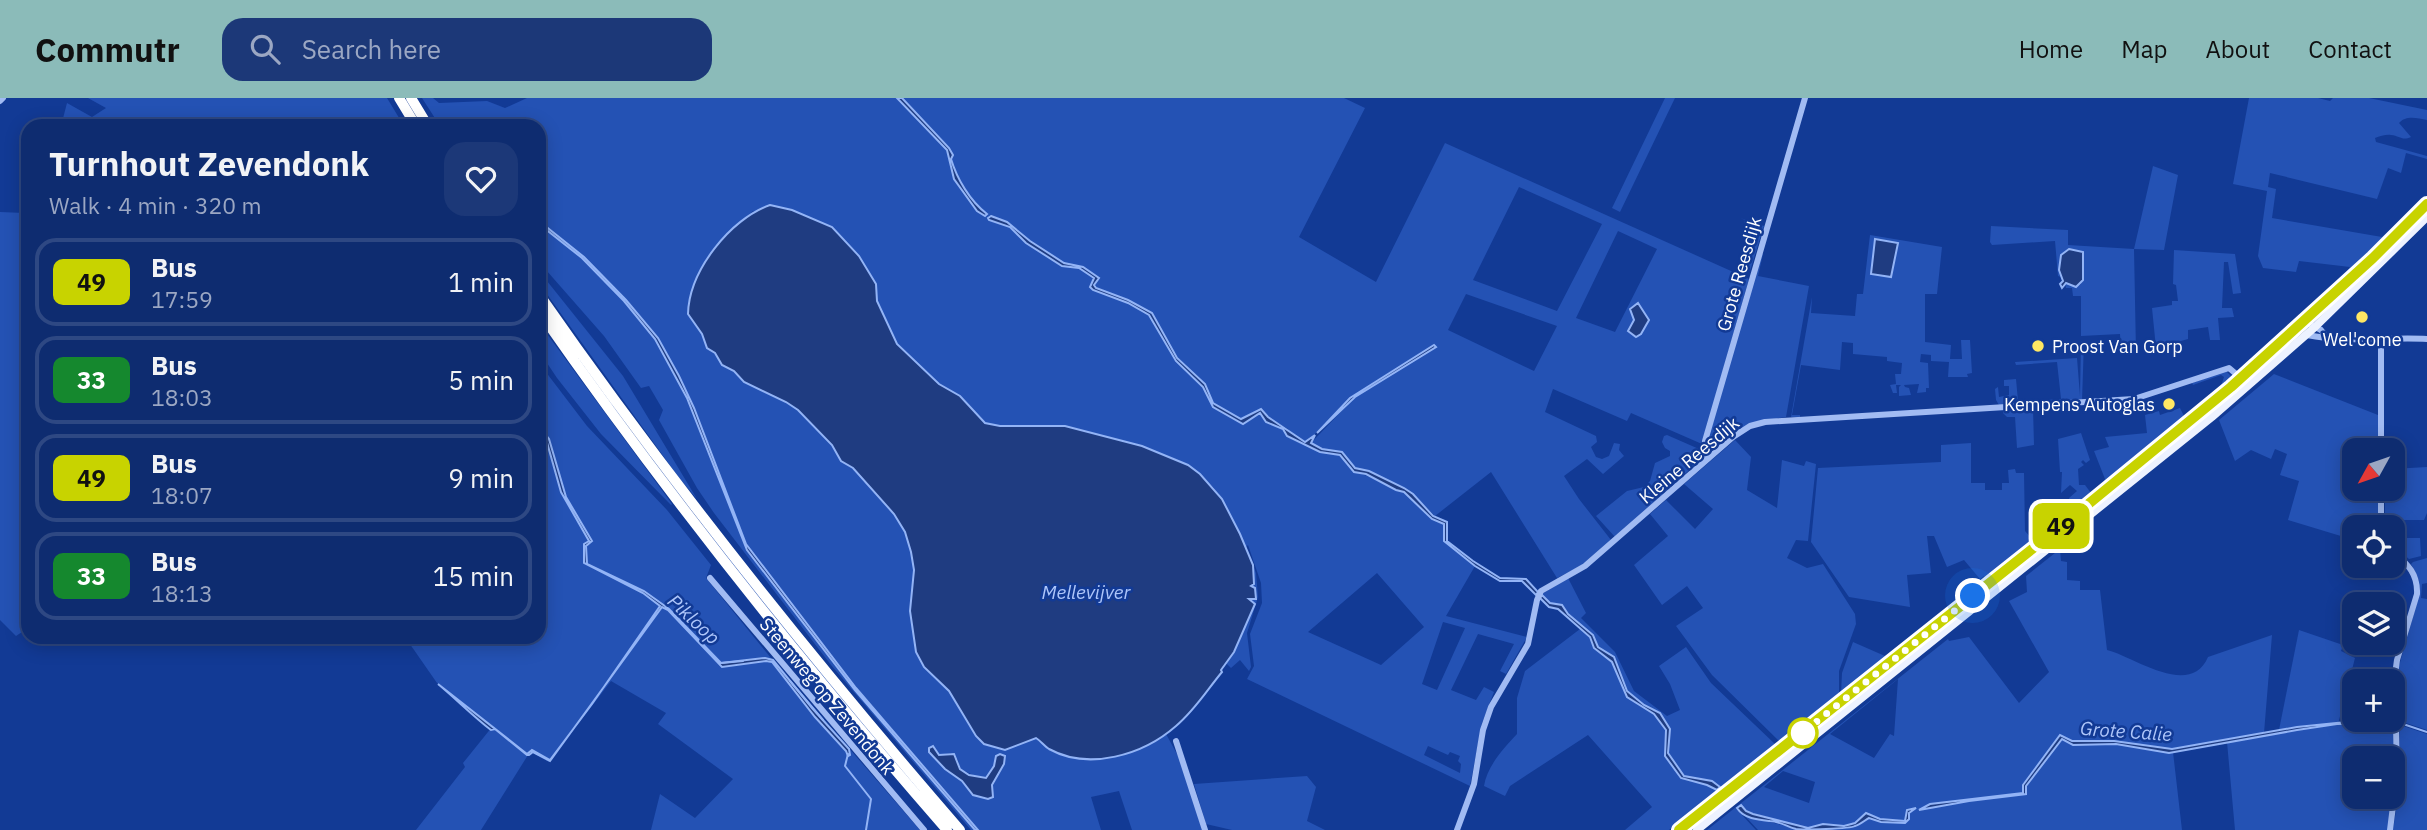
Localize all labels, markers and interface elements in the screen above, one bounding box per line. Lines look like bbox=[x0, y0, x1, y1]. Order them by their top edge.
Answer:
search box bbox=[222, 18, 712, 81]
text: Commutr bbox=[35, 28, 180, 71]
icon: search bbox=[246, 30, 284, 68]
text: Search here bbox=[302, 32, 441, 66]
text: Home bbox=[2019, 33, 2083, 65]
text: Map bbox=[2121, 33, 2167, 65]
text: About bbox=[2205, 33, 2270, 65]
text: Contact bbox=[2308, 33, 2392, 65]
text: Turnhout Zevendonk bbox=[49, 142, 369, 185]
button: heart bbox=[444, 142, 518, 216]
text: Walk · 4 min · 320 m bbox=[49, 190, 262, 220]
street label: Grote Reesdijk bbox=[1712, 214, 1766, 334]
text: Bus bbox=[151, 250, 197, 284]
text: 1 min bbox=[448, 265, 514, 299]
text: 49 bbox=[77, 266, 106, 298]
text: 17:59 bbox=[151, 284, 213, 314]
marker: Wel'come bbox=[2354, 309, 2370, 325]
place label: Wel'come bbox=[2322, 328, 2402, 351]
place label: Proost Van Gorp bbox=[2052, 335, 2183, 358]
marker: Proost Van Gorp bbox=[2030, 338, 2046, 354]
text: Bus bbox=[151, 348, 197, 382]
text: 5 min bbox=[448, 363, 514, 397]
text: 33 bbox=[77, 364, 106, 396]
text: 18:03 bbox=[151, 382, 213, 412]
place label: Kempens Autoglas bbox=[2004, 393, 2155, 416]
marker: Kempens Autoglas bbox=[2161, 396, 2177, 412]
street label: Kleine Reesdijk bbox=[1634, 411, 1744, 509]
north arrow bbox=[2342, 438, 2404, 500]
map controls bbox=[2342, 438, 2405, 809]
text: Bus bbox=[151, 446, 197, 480]
text: 9 min bbox=[448, 461, 514, 495]
text: 49 bbox=[77, 462, 106, 494]
text: 18:07 bbox=[151, 480, 213, 510]
line badge: 49 bbox=[2030, 503, 2092, 549]
text: 49 bbox=[2047, 510, 2075, 542]
button: locate bbox=[2342, 515, 2405, 578]
text: Bus bbox=[151, 544, 197, 578]
text: 15 min bbox=[433, 559, 514, 593]
text: 33 bbox=[77, 560, 106, 592]
text: 18:13 bbox=[151, 578, 213, 608]
your location bbox=[1955, 578, 1990, 613]
water label: Mellevijver bbox=[1042, 580, 1131, 604]
water label: Pikloop bbox=[663, 589, 725, 649]
button: layers bbox=[2342, 592, 2405, 655]
street label: Steenweg op Zevendonk bbox=[755, 613, 900, 780]
button: + bbox=[2342, 669, 2405, 732]
water label: Grote Calie bbox=[2079, 716, 2173, 746]
unlabelled marker bbox=[1788, 718, 1818, 748]
button: − bbox=[2342, 746, 2405, 809]

